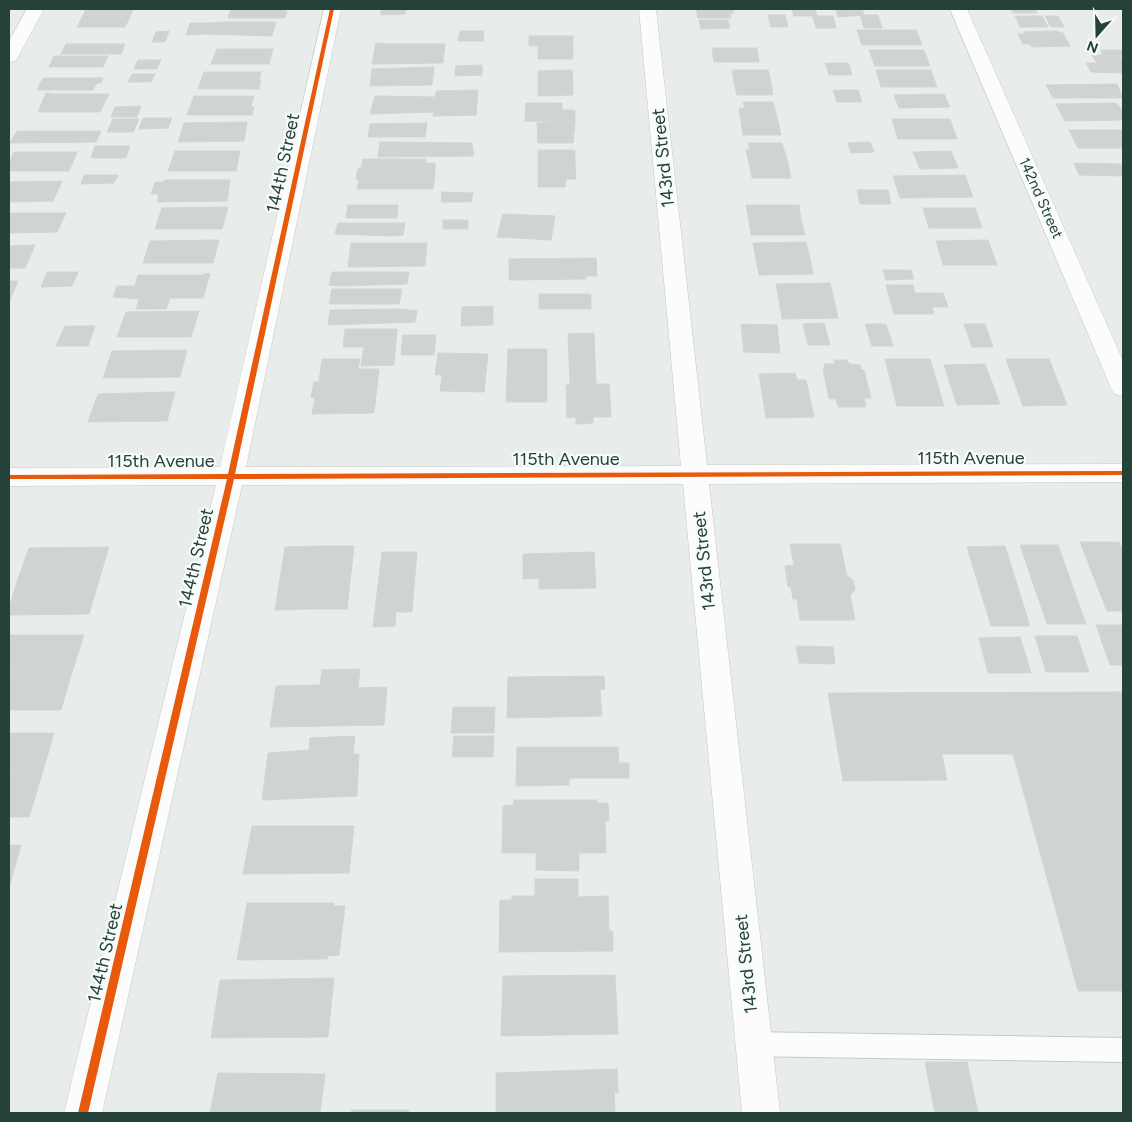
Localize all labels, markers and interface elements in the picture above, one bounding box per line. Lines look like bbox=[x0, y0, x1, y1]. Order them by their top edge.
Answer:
north arrow bbox=[1072, 10, 1122, 60]
text: N bbox=[1085, 37, 1101, 57]
street label: 143rd Street bbox=[647, 107, 679, 209]
street label: 144th Street bbox=[262, 111, 304, 215]
street label: 142nd Street bbox=[1015, 155, 1067, 242]
street label: 115th Avenue bbox=[917, 447, 1025, 469]
street label: 115th Avenue bbox=[512, 448, 620, 470]
street label: 115th Avenue bbox=[107, 450, 215, 472]
street label: 144th Street bbox=[174, 506, 218, 610]
street label: 143rd Street bbox=[688, 510, 720, 612]
street label: 144th Street bbox=[83, 901, 127, 1005]
street label: 143rd Street bbox=[730, 913, 762, 1015]

